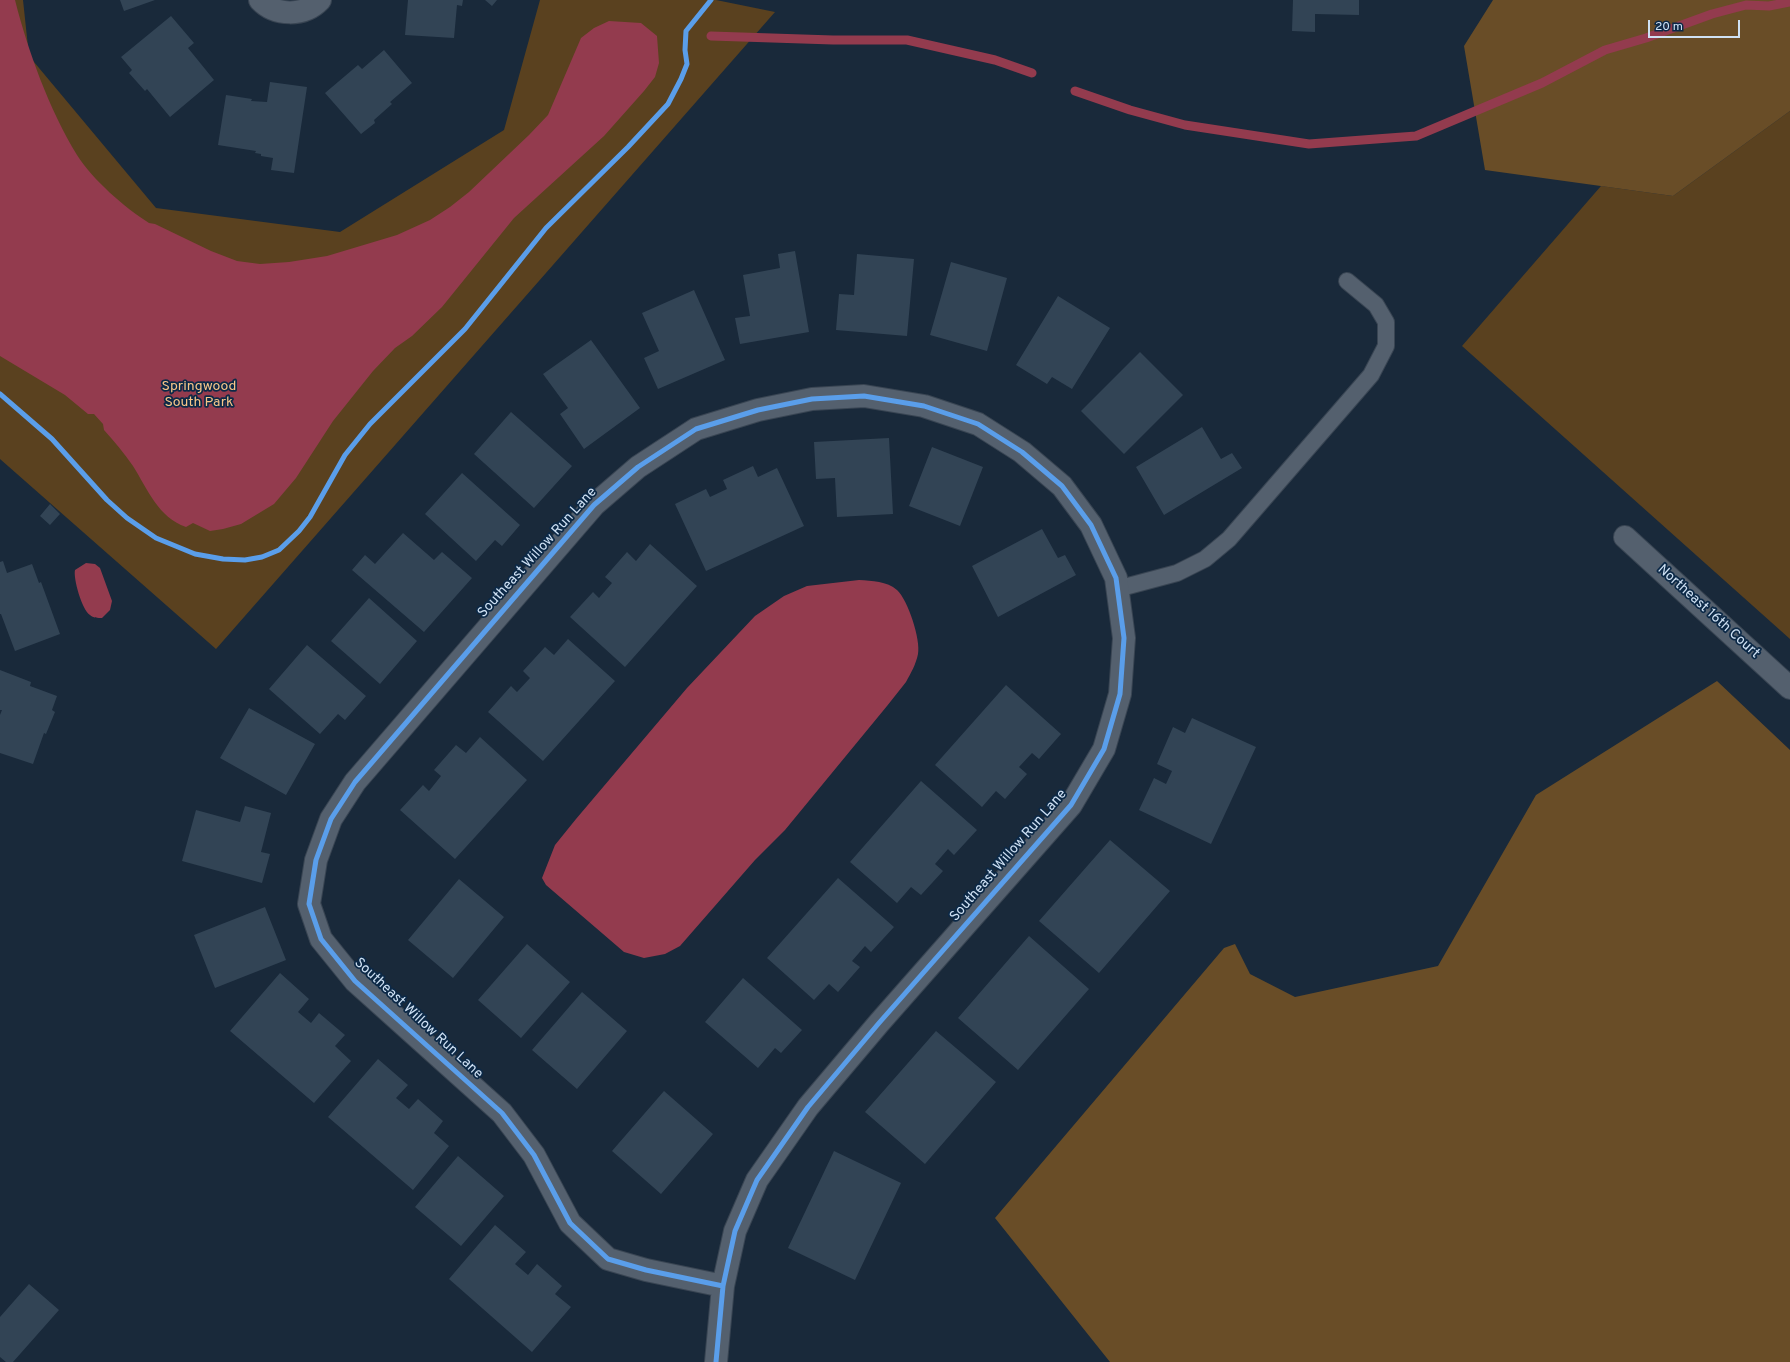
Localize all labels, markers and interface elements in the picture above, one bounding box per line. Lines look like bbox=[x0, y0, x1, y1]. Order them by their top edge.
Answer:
scale bar bbox=[1650, 12, 1742, 38]
text: 20 m bbox=[1655, 19, 1683, 35]
park label: Springwood South Park bbox=[162, 379, 236, 412]
street label: Southeast Willow Run Lane bbox=[475, 484, 601, 622]
street label: Northeast 16th Court bbox=[1653, 562, 1763, 662]
street label: Southeast Willow Run Lane bbox=[947, 786, 1071, 926]
street label: Southeast Willow Run Lane bbox=[350, 955, 486, 1083]

